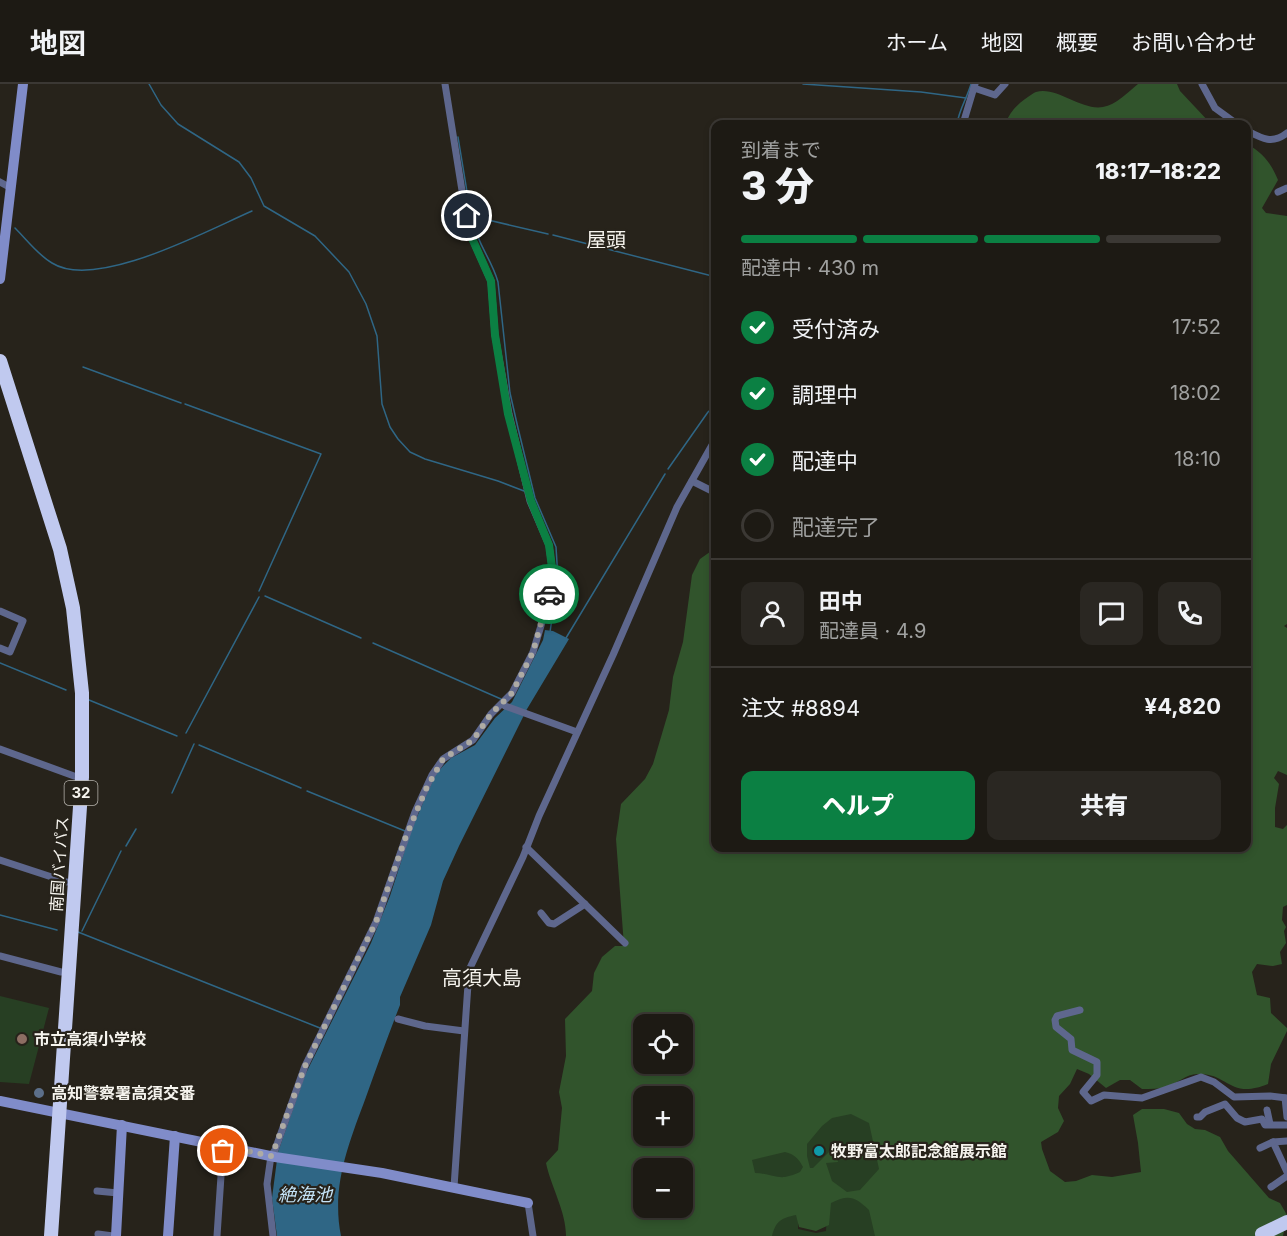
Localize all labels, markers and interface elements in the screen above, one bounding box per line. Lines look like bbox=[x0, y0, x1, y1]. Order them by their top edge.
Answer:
text: 地図 bbox=[30, 26, 86, 60]
text: ホーム bbox=[886, 30, 948, 55]
text: 地図 bbox=[981, 30, 1023, 55]
text: 概要 bbox=[1056, 30, 1098, 55]
text: お問い合わせ bbox=[1131, 30, 1257, 55]
text: 到着まで bbox=[741, 138, 821, 162]
text: 18:17–18:22 bbox=[1095, 158, 1221, 184]
text: 3 分 bbox=[741, 162, 814, 209]
pin bbox=[441, 190, 492, 241]
icon: home bbox=[450, 199, 483, 232]
district label: 屋頭 bbox=[586, 228, 626, 252]
text: 配達中 · 430 m bbox=[741, 256, 879, 280]
icon: check bbox=[741, 311, 774, 344]
text: 17:52 bbox=[1172, 315, 1221, 339]
text: 受付済み bbox=[792, 316, 880, 342]
icon: check bbox=[741, 377, 774, 410]
text: 18:02 bbox=[1170, 381, 1221, 405]
text: 調理中 bbox=[792, 382, 858, 408]
icon: check bbox=[741, 443, 774, 476]
text: 18:10 bbox=[1174, 447, 1221, 471]
text: 配達中 bbox=[792, 448, 858, 474]
text: 配達完了 bbox=[792, 514, 880, 540]
courier bbox=[519, 564, 579, 624]
icon: car bbox=[533, 578, 566, 611]
button: person bbox=[741, 582, 804, 645]
button: chat bbox=[1080, 582, 1143, 645]
button: phone bbox=[1158, 582, 1221, 645]
text: 田中 bbox=[819, 588, 863, 614]
text: 配達員 · 4.9 bbox=[819, 619, 926, 643]
text: ¥4,820 bbox=[1145, 693, 1221, 719]
text: 注文 #8894 bbox=[741, 695, 860, 721]
button: ヘルプ bbox=[741, 771, 975, 840]
button: 共有 bbox=[987, 771, 1221, 840]
road number: 32 bbox=[64, 781, 98, 805]
street label: 南国バイパス bbox=[46, 816, 72, 912]
district label: 高須大島 bbox=[442, 966, 522, 990]
map controls bbox=[633, 1014, 693, 1218]
button: locate bbox=[633, 1014, 693, 1074]
place label: 市立高須小学校 bbox=[34, 1029, 146, 1049]
marker: 市立高須小学校 bbox=[15, 1032, 29, 1046]
place label: 高知警察署高須交番 bbox=[51, 1083, 195, 1103]
marker: 高知警察署高須交番 bbox=[32, 1086, 46, 1100]
button: + bbox=[633, 1086, 693, 1146]
pin bbox=[197, 1125, 248, 1176]
icon: bag bbox=[206, 1134, 239, 1167]
place label: 牧野富太郎記念館展示館 bbox=[831, 1141, 1007, 1161]
marker: 牧野富太郎記念館展示館 bbox=[812, 1144, 826, 1158]
button: − bbox=[633, 1158, 693, 1218]
water label: 絶海池 bbox=[278, 1184, 334, 1205]

